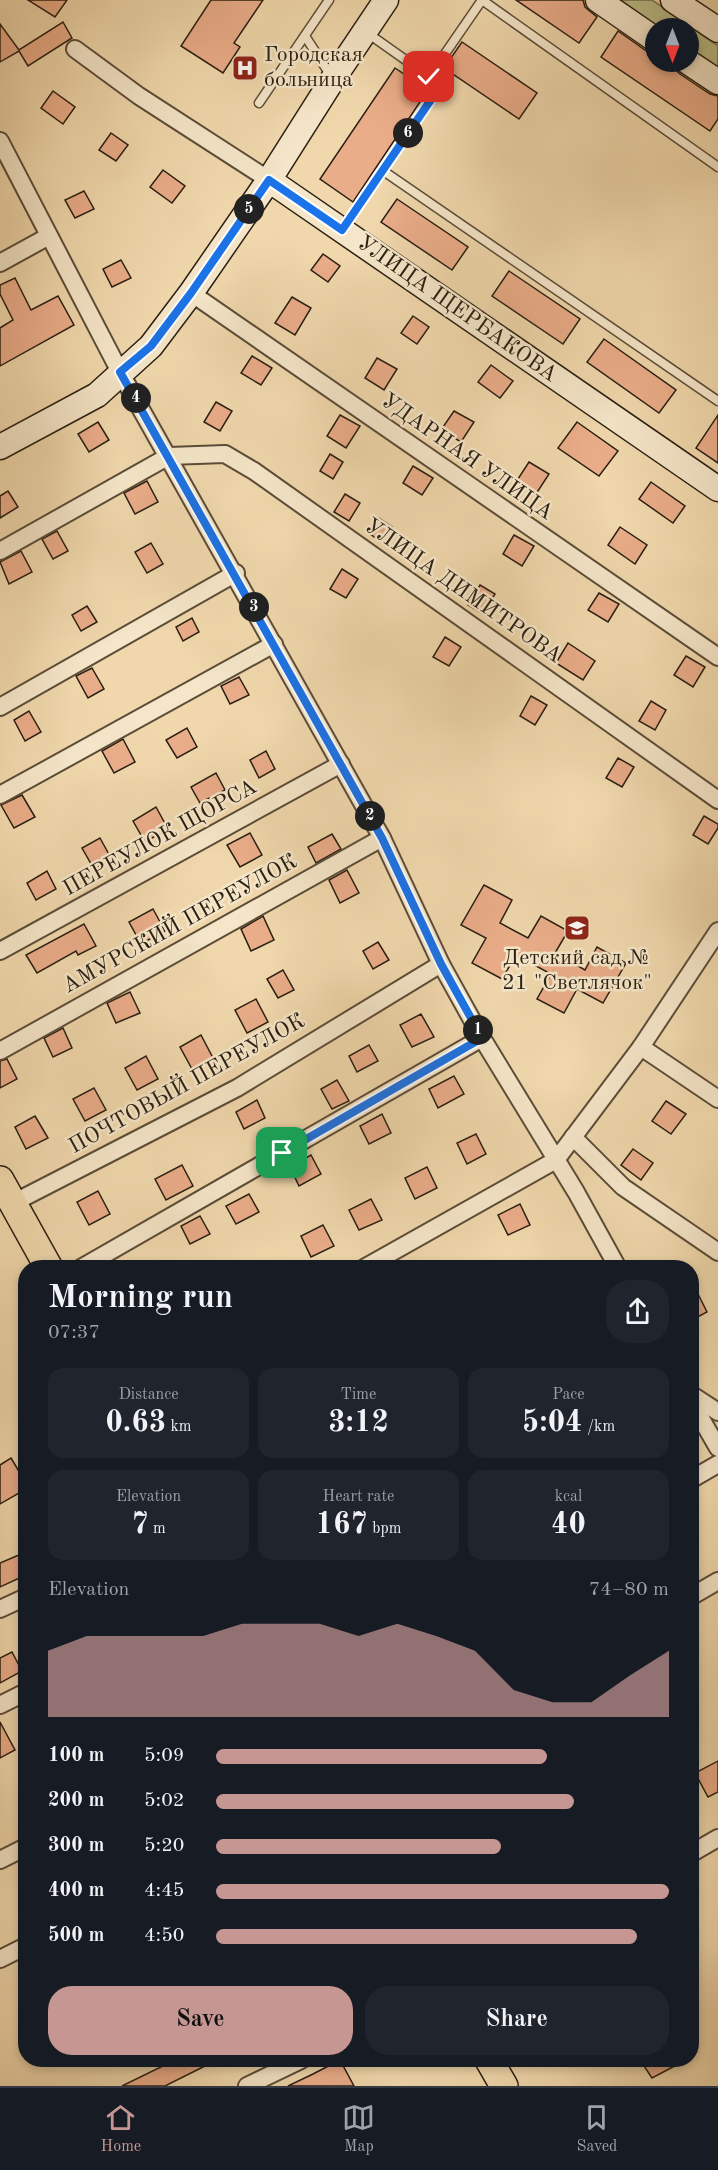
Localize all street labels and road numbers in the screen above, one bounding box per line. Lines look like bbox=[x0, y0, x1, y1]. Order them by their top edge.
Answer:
street label: УЛИЦА ЩЕРБАКОВА bbox=[353, 232, 561, 386]
street label: УДАРНАЯ УЛИЦА bbox=[377, 389, 557, 525]
street label: УЛИЦА ДИМИТРОВА bbox=[360, 514, 566, 668]
street label: ПЕРЕУЛОК ЩОРСА bbox=[59, 776, 261, 900]
street label: АМУРСКИЙ ПЕРЕУЛОК bbox=[57, 847, 301, 998]
street label: ПОЧТОВЫЙ ПЕРЕУЛОК bbox=[63, 1006, 309, 1158]

